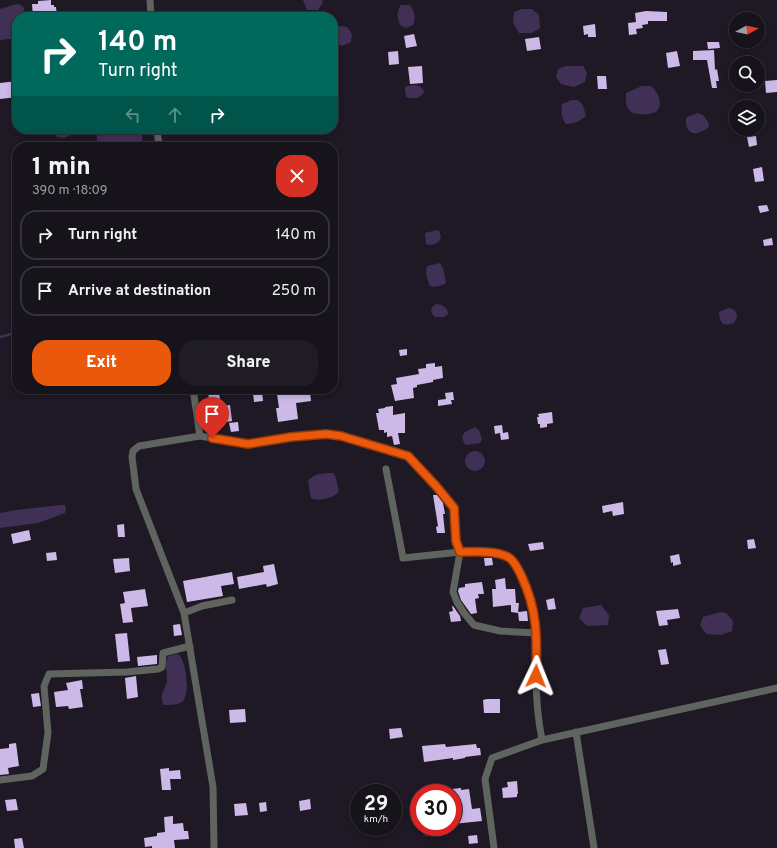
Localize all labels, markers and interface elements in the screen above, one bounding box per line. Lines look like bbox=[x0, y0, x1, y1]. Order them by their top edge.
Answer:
north arrow bbox=[729, 12, 765, 48]
map controls bbox=[729, 12, 765, 136]
text: 140 m bbox=[98, 25, 177, 61]
icon: right bbox=[32, 28, 84, 80]
button: search bbox=[729, 56, 765, 92]
text: Turn right bbox=[98, 60, 178, 83]
button: layers bbox=[729, 100, 765, 136]
icon: left bbox=[122, 104, 144, 126]
icon: ahead bbox=[164, 104, 186, 126]
icon: right bbox=[206, 104, 228, 126]
text: 1 min bbox=[32, 153, 91, 183]
button: close bbox=[276, 155, 318, 197]
text: 390 m · 18:09 bbox=[32, 183, 108, 199]
icon: right bbox=[34, 224, 56, 246]
text: Turn right bbox=[68, 226, 137, 245]
text: 140 m bbox=[276, 226, 316, 245]
icon: arrive bbox=[34, 280, 56, 302]
text: Arrive at destination bbox=[68, 282, 211, 301]
text: 250 m bbox=[272, 282, 316, 301]
button: Exit bbox=[32, 340, 171, 386]
button: Share bbox=[179, 340, 318, 386]
pin bbox=[195, 397, 229, 438]
icon: arrive bbox=[201, 403, 223, 425]
position arrow bbox=[515, 655, 557, 697]
speed limit sign: 30 bbox=[410, 784, 462, 836]
text: 29 bbox=[364, 792, 388, 818]
text: km/h bbox=[364, 813, 388, 826]

